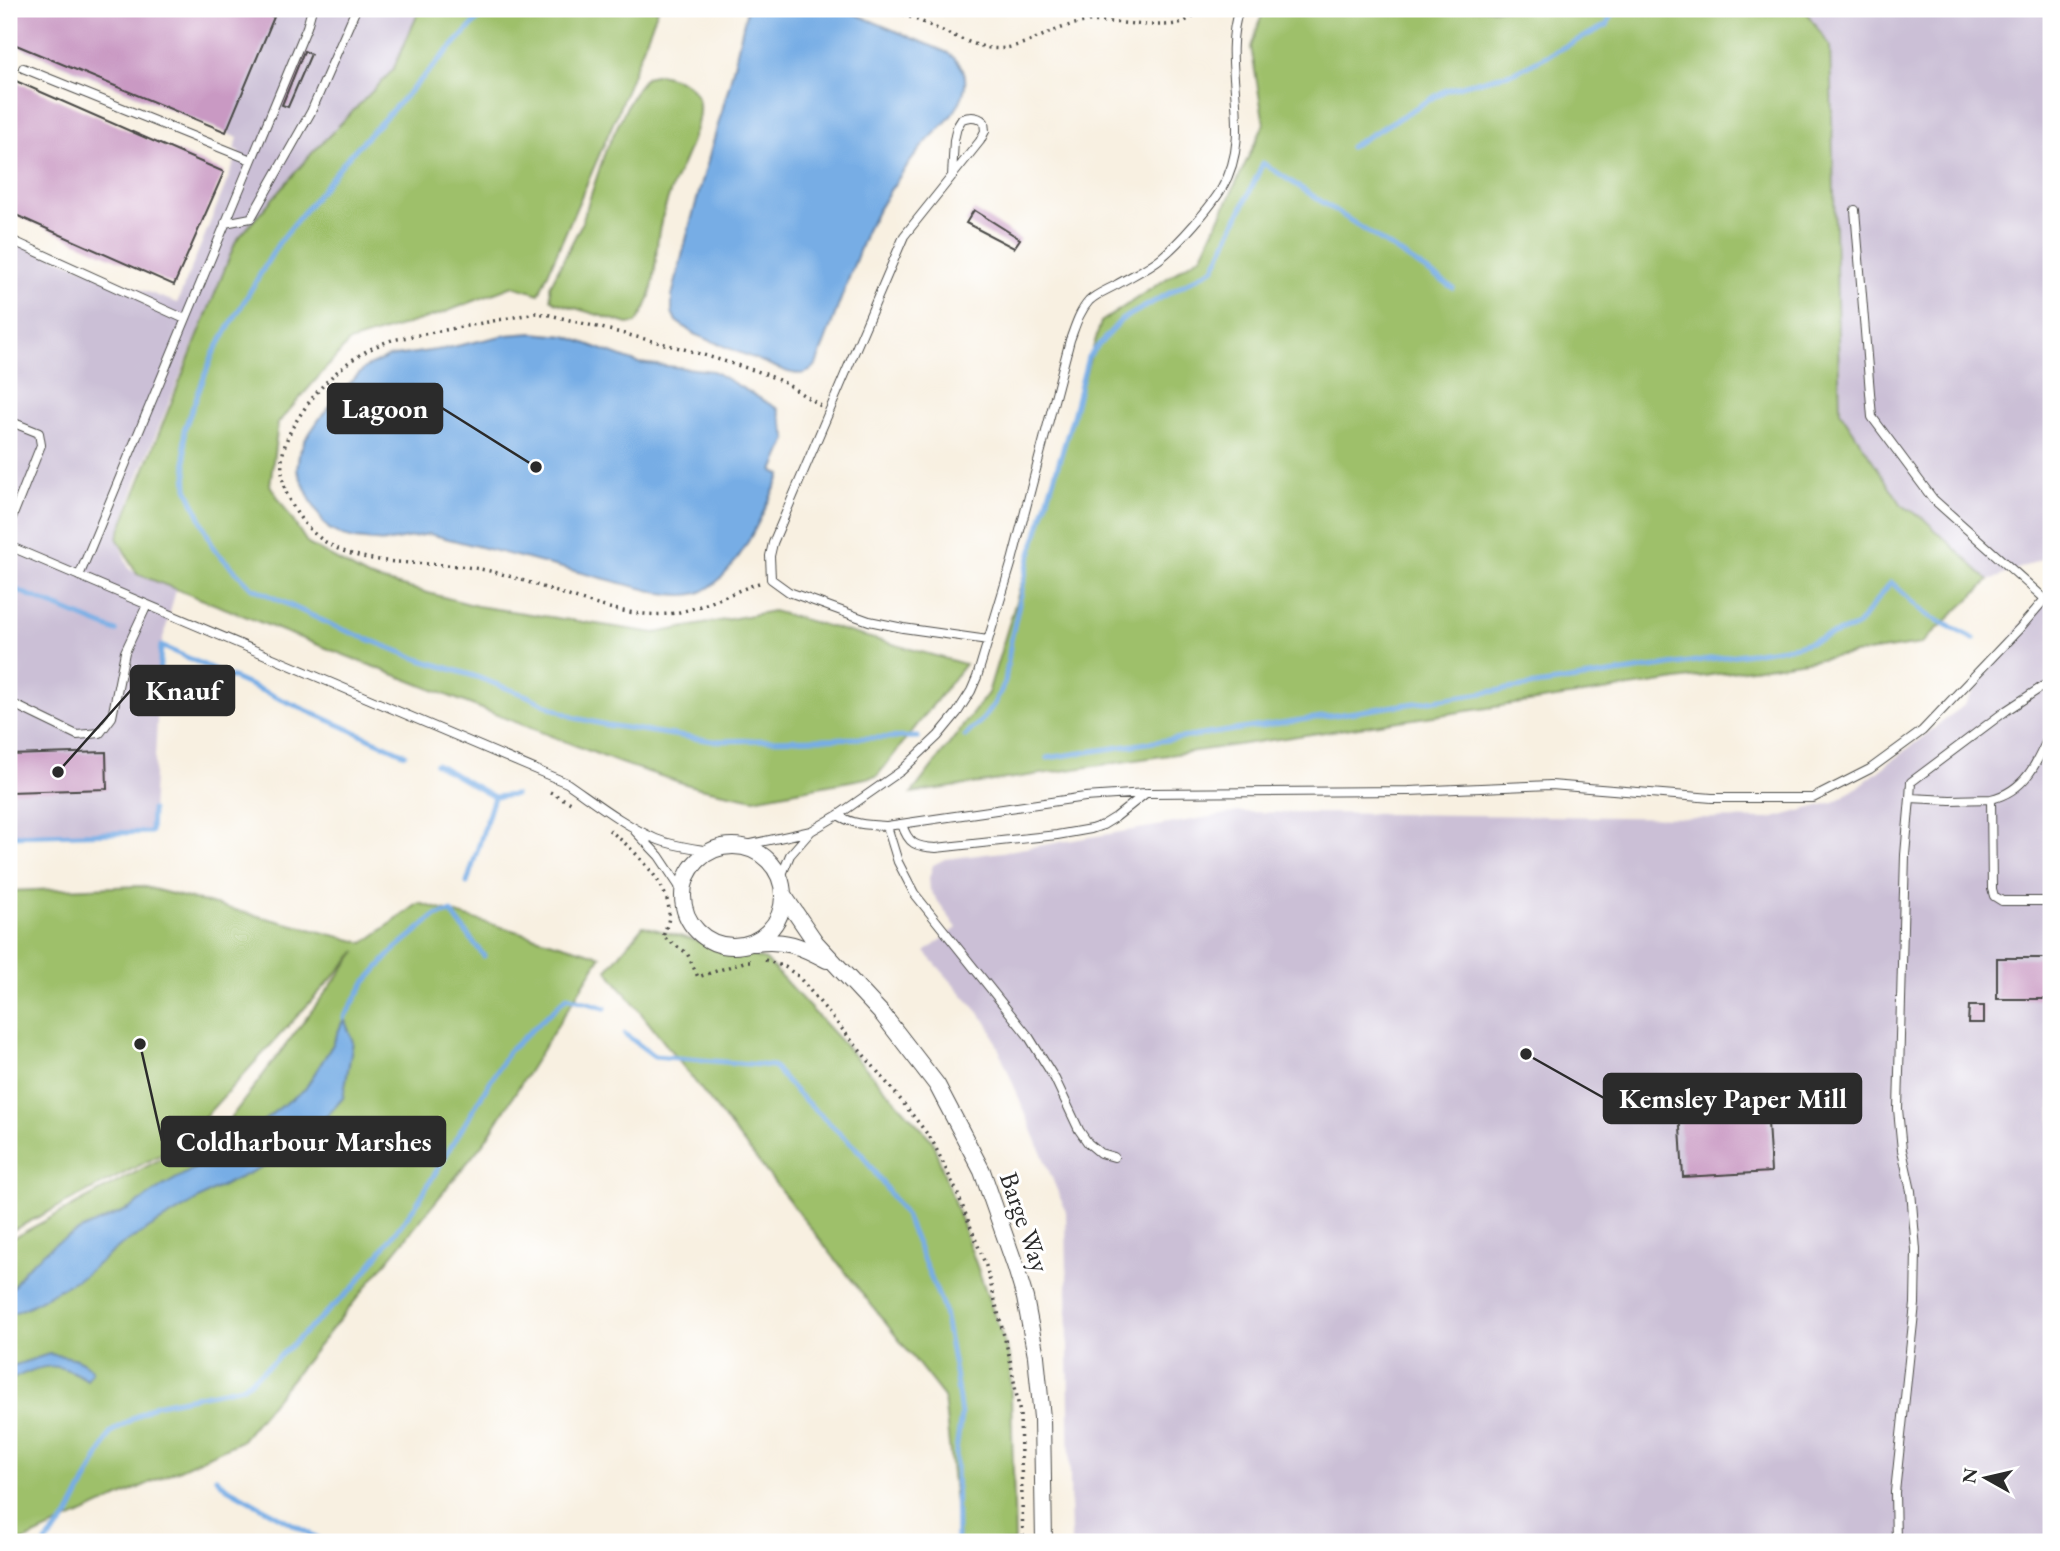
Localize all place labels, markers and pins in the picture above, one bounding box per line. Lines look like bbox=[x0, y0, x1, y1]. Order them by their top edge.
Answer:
callout: Lagoon bbox=[328, 384, 442, 433]
callout: Knauf bbox=[131, 666, 234, 715]
callout: Kemsley Paper Mill bbox=[1604, 1074, 1861, 1123]
callout: Coldharbour Marshes bbox=[162, 1117, 445, 1166]

